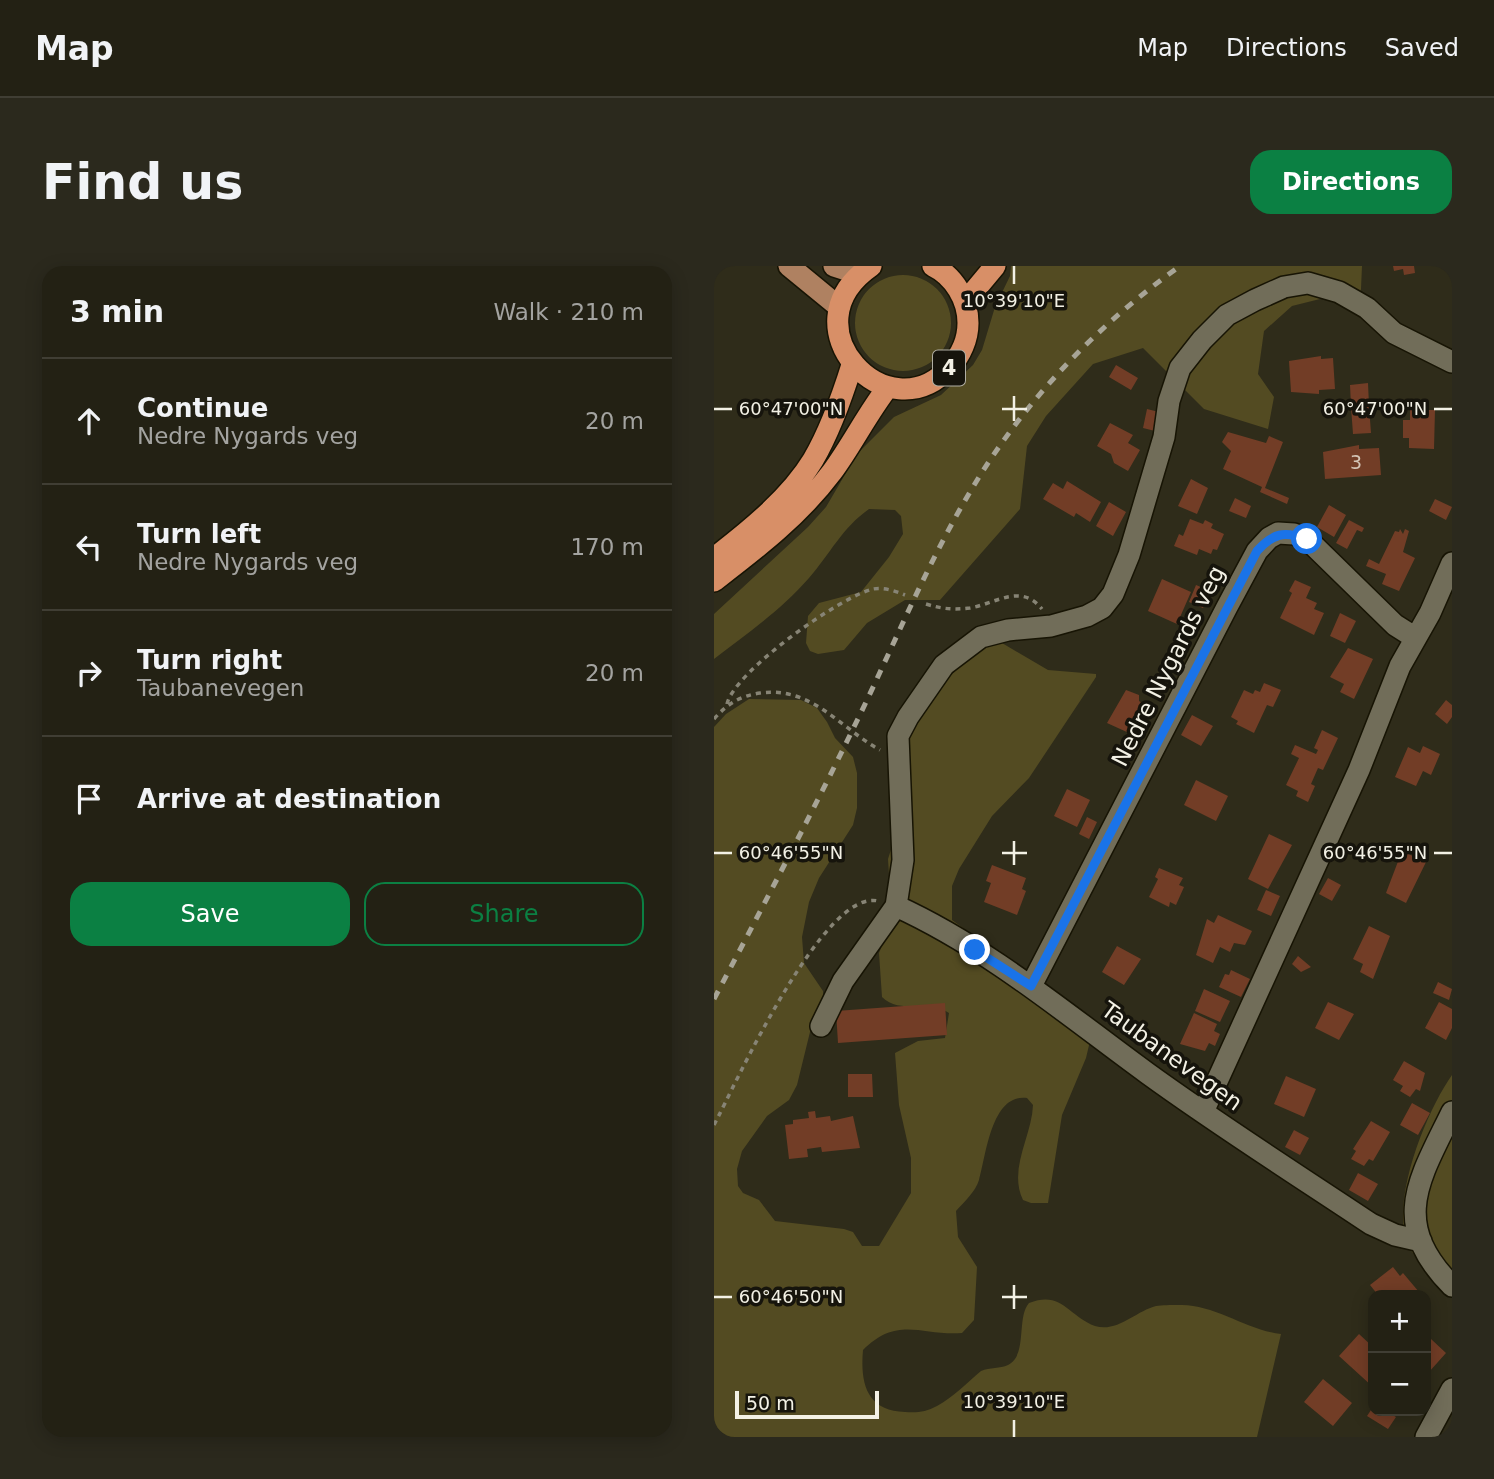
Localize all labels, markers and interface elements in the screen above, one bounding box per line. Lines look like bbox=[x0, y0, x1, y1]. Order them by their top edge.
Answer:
text: Map bbox=[35, 29, 114, 68]
text: Map bbox=[1137, 34, 1188, 62]
text: Directions bbox=[1226, 34, 1347, 62]
text: Saved bbox=[1385, 34, 1459, 62]
button: Directions bbox=[1250, 150, 1452, 214]
text: Find us bbox=[42, 154, 243, 211]
text: 10°39'10"E bbox=[963, 290, 1065, 311]
text: 3 min bbox=[70, 294, 164, 329]
text: Walk · 210 m bbox=[493, 299, 644, 325]
road number: 4 bbox=[933, 350, 965, 385]
text: Continue bbox=[137, 393, 268, 423]
text: 60°47'00"N bbox=[739, 398, 843, 419]
text: 60°47'00"N bbox=[1323, 398, 1427, 419]
icon: ahead bbox=[70, 402, 108, 440]
text: 20 m bbox=[585, 408, 644, 434]
text: Nedre Nygards veg bbox=[137, 423, 358, 449]
house number: 3 bbox=[1350, 451, 1362, 473]
text: Turn left bbox=[137, 519, 261, 549]
route start bbox=[1291, 523, 1322, 554]
icon: left bbox=[70, 528, 108, 566]
text: 170 m bbox=[570, 534, 644, 560]
text: Nedre Nygards veg bbox=[137, 549, 358, 575]
street label: Nedre Nygards veg bbox=[1106, 562, 1230, 770]
text: Turn right bbox=[137, 645, 282, 675]
icon: right bbox=[70, 654, 108, 692]
text: 20 m bbox=[585, 660, 644, 686]
text: Taubanevegen bbox=[137, 675, 304, 701]
icon: arrive bbox=[70, 780, 108, 818]
text: Arrive at destination bbox=[137, 784, 441, 814]
text: 60°46'55"N bbox=[739, 842, 843, 863]
text: 60°46'55"N bbox=[1323, 842, 1427, 863]
button: Save bbox=[70, 882, 350, 946]
button: Share bbox=[364, 882, 644, 946]
route end bbox=[959, 934, 990, 965]
street label: Taubanevegen bbox=[1096, 996, 1247, 1116]
text: 60°46'50"N bbox=[739, 1286, 843, 1307]
map controls bbox=[1368, 1290, 1431, 1416]
button: + bbox=[1368, 1290, 1431, 1353]
button: − bbox=[1368, 1353, 1431, 1416]
scale bar bbox=[735, 1388, 878, 1420]
text: 10°39'10"E bbox=[963, 1391, 1065, 1412]
text: 50 m bbox=[746, 1392, 795, 1414]

